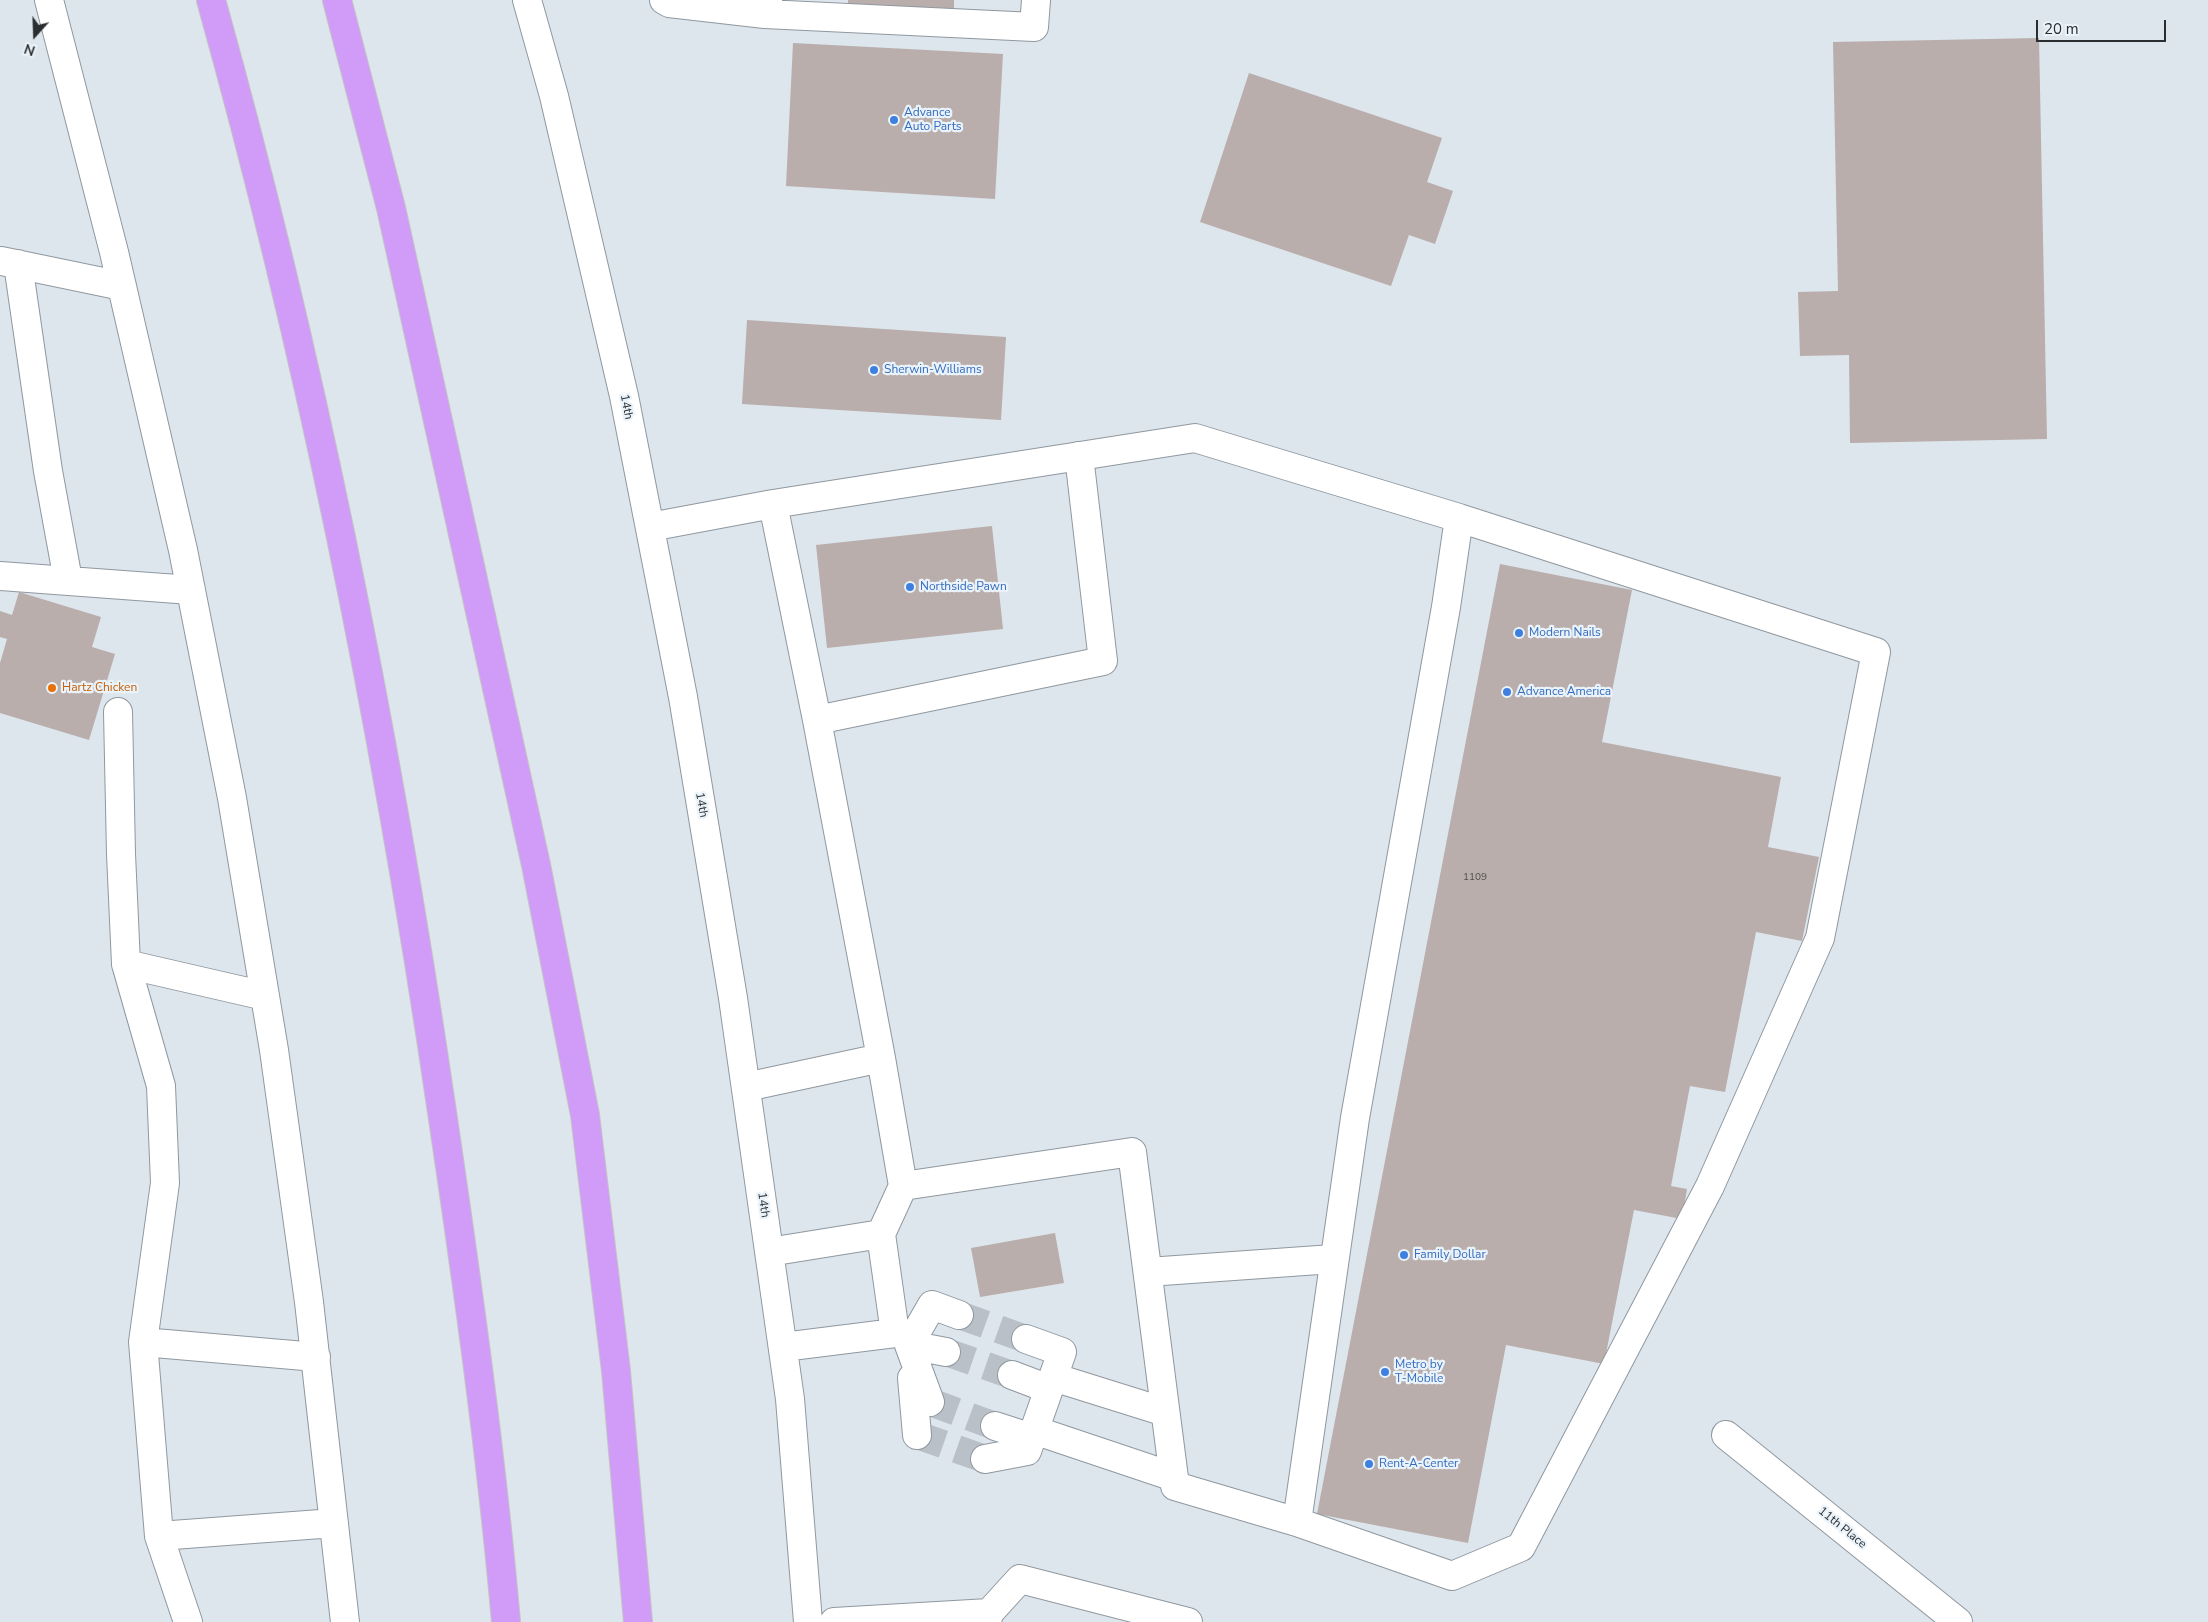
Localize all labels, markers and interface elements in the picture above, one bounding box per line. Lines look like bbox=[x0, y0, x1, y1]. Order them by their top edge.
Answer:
north arrow bbox=[10, 10, 60, 60]
scale bar bbox=[2038, 10, 2168, 42]
text: 20 m bbox=[2044, 19, 2079, 39]
text: N bbox=[22, 39, 38, 60]
place label: Advance Auto Parts bbox=[904, 106, 962, 134]
marker: Advance Auto Parts bbox=[888, 114, 900, 126]
place label: Sherwin-Williams bbox=[884, 363, 982, 377]
marker: Sherwin-Williams bbox=[868, 364, 880, 376]
street label: 14th bbox=[617, 393, 635, 421]
place label: Northside Pawn bbox=[920, 580, 1007, 594]
marker: Northside Pawn bbox=[904, 581, 916, 593]
place label: Modern Nails bbox=[1529, 626, 1601, 640]
marker: Modern Nails bbox=[1513, 627, 1525, 639]
place label: Hartz Chicken bbox=[62, 681, 137, 695]
marker: Hartz Chicken bbox=[46, 682, 58, 694]
place label: Advance America bbox=[1517, 685, 1611, 699]
marker: Advance America bbox=[1501, 686, 1513, 698]
street label: 14th bbox=[692, 791, 710, 819]
house number: 1109 bbox=[1463, 872, 1487, 884]
street label: 14th bbox=[754, 1191, 772, 1219]
place label: Family Dollar bbox=[1414, 1248, 1486, 1262]
marker: Family Dollar bbox=[1398, 1249, 1410, 1261]
place label: Metro by T-Mobile bbox=[1395, 1358, 1443, 1386]
marker: Metro by T-Mobile bbox=[1379, 1366, 1391, 1378]
place label: Rent-A-Center bbox=[1379, 1457, 1458, 1471]
marker: Rent-A-Center bbox=[1363, 1458, 1375, 1470]
street label: 11th Place bbox=[1815, 1504, 1869, 1552]

